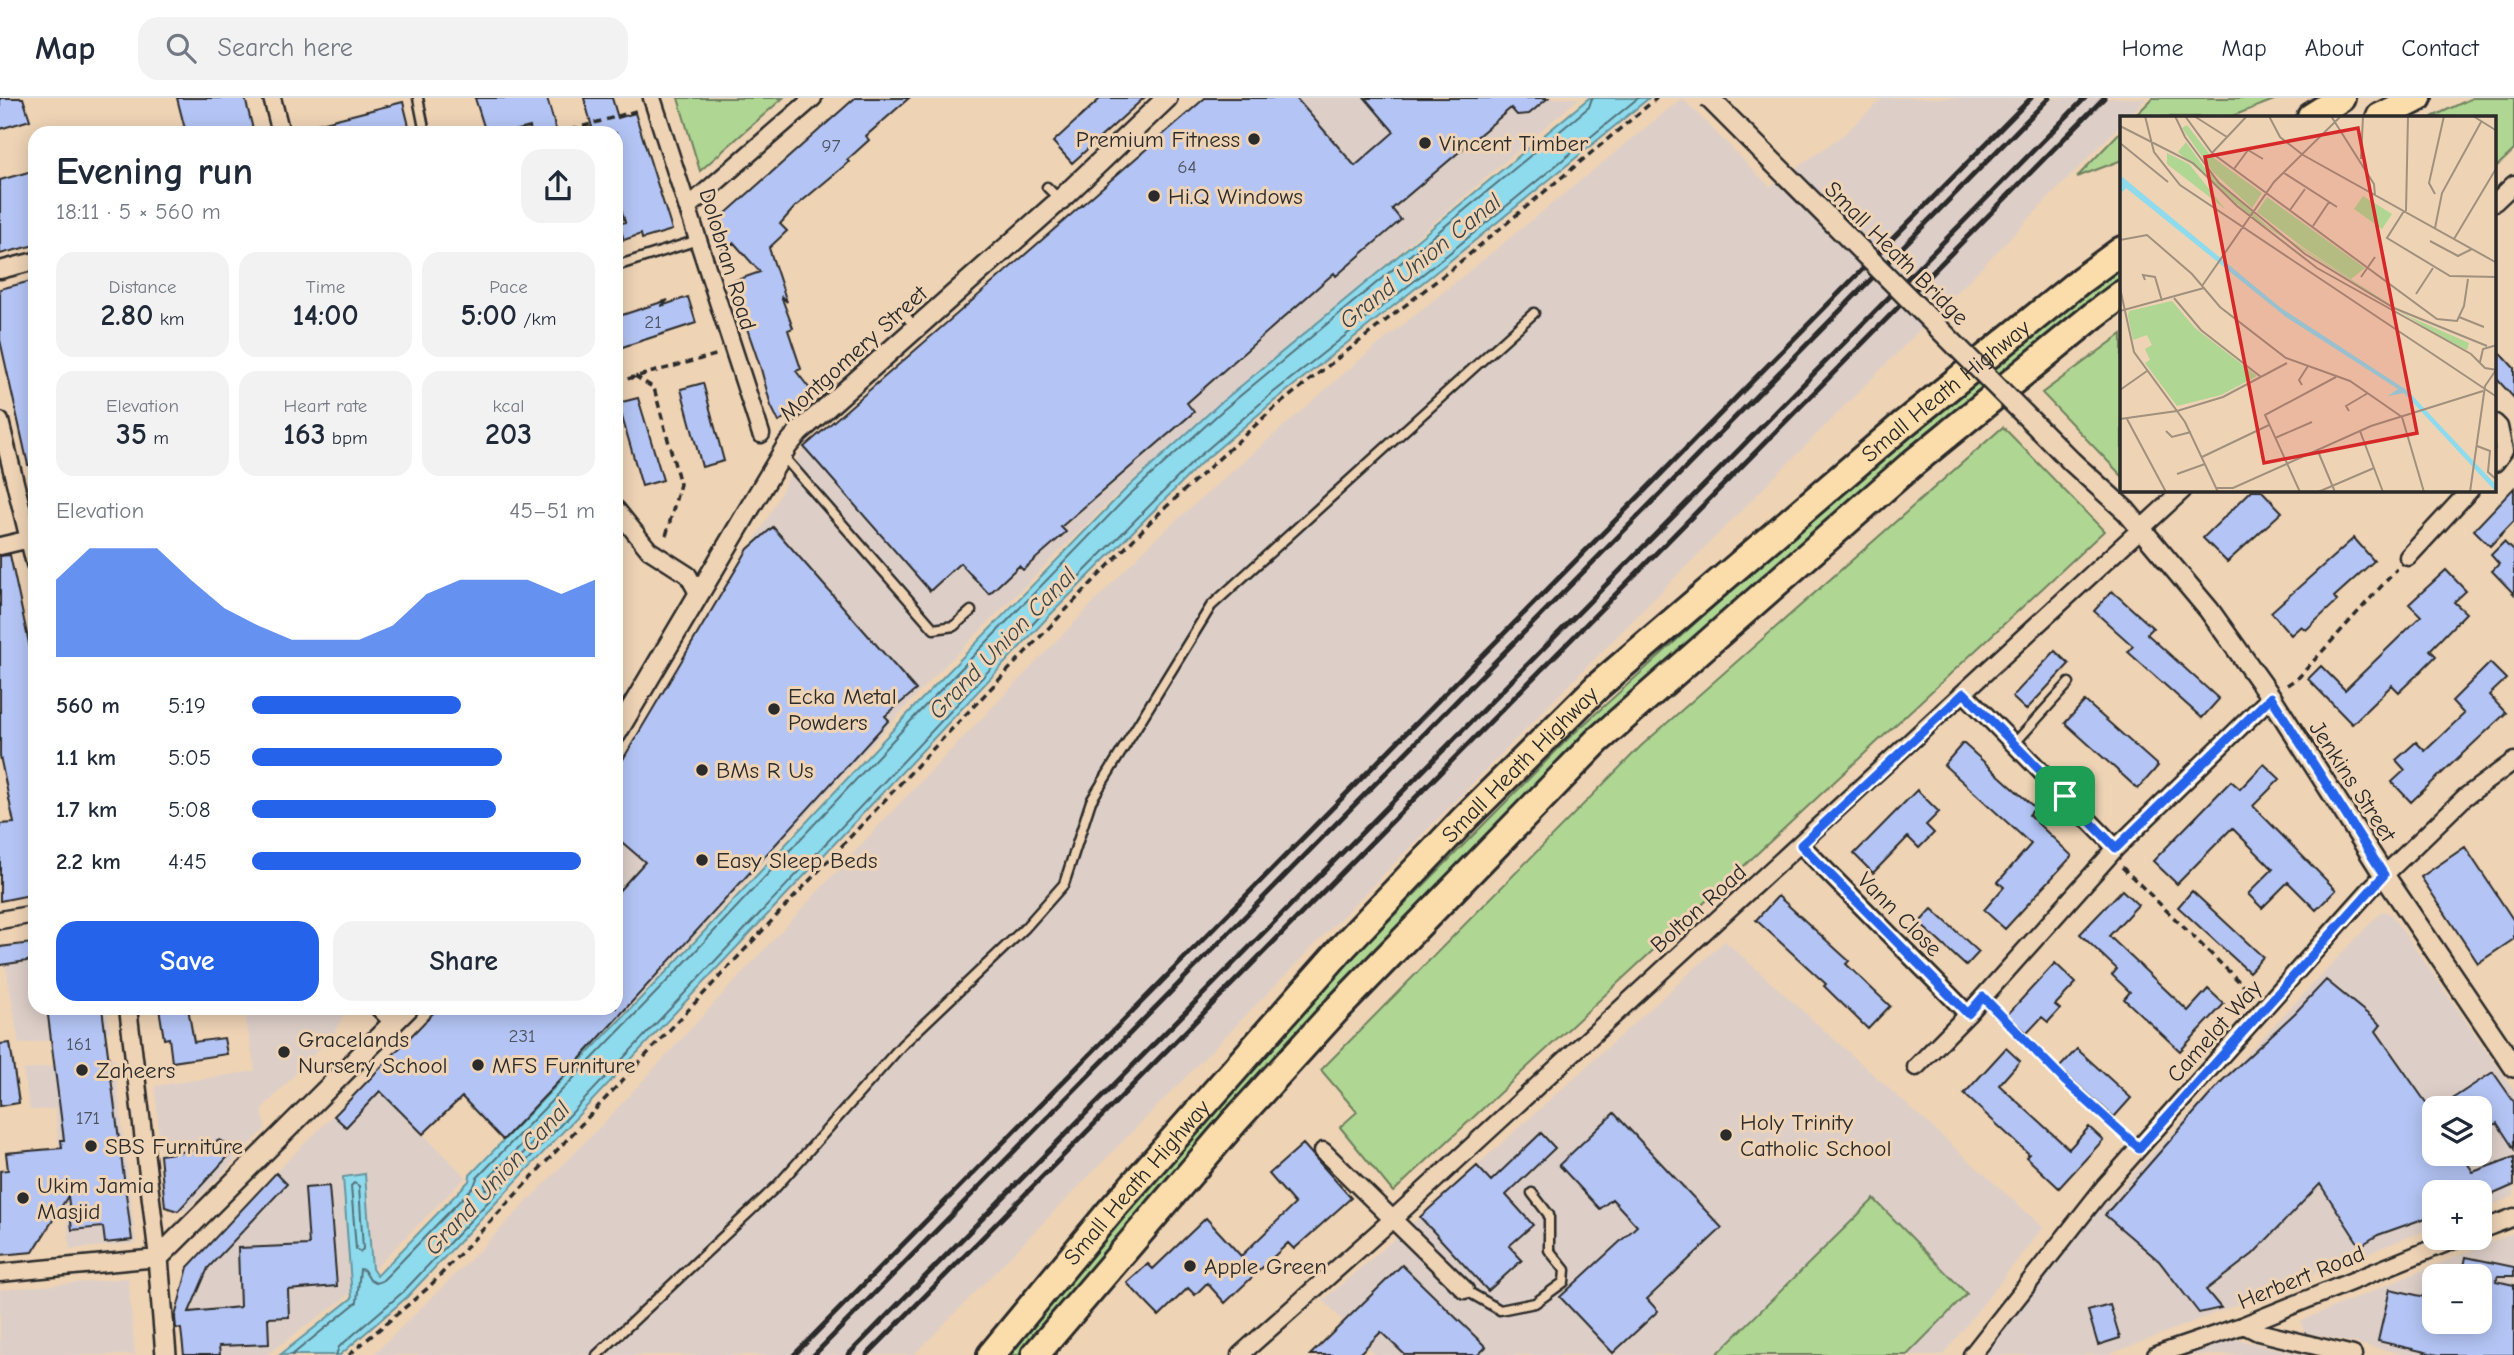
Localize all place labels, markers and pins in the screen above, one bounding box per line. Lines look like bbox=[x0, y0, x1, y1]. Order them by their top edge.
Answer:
place label: Premium Fitness bbox=[1076, 126, 1240, 153]
place label: Vincent Timber bbox=[1439, 130, 1589, 157]
marker: Premium Fitness bbox=[1246, 131, 1262, 147]
marker: Vincent Timber bbox=[1417, 135, 1433, 151]
place label: Hi.Q Windows bbox=[1168, 183, 1303, 210]
marker: Hi.Q Windows bbox=[1146, 188, 1162, 204]
place label: Ecka Metal Powders bbox=[788, 683, 897, 736]
marker: Ecka Metal Powders bbox=[766, 701, 782, 717]
place label: BMs R Us bbox=[716, 757, 814, 784]
marker: BMs R Us bbox=[694, 762, 710, 778]
pin bbox=[2035, 766, 2095, 826]
place label: Easy Sleep Beds bbox=[716, 847, 877, 874]
marker: Easy Sleep Beds bbox=[694, 852, 710, 868]
place label: Gracelands Nursery School bbox=[298, 1026, 448, 1079]
marker: Gracelands Nursery School bbox=[276, 1044, 292, 1060]
place label: MFS Furniture bbox=[492, 1052, 636, 1079]
place label: Zaheers bbox=[96, 1057, 175, 1084]
marker: MFS Furniture bbox=[470, 1057, 486, 1073]
marker: Zaheers bbox=[74, 1062, 90, 1078]
place label: Holy Trinity Catholic School bbox=[1740, 1109, 1892, 1162]
marker: Holy Trinity Catholic School bbox=[1718, 1127, 1734, 1143]
place label: SBS Furniture bbox=[105, 1133, 243, 1160]
marker: SBS Furniture bbox=[83, 1138, 99, 1154]
place label: Ukim Jamia Masjid bbox=[37, 1172, 154, 1225]
marker: Ukim Jamia Masjid bbox=[15, 1190, 31, 1206]
place label: Apple Green bbox=[1204, 1253, 1327, 1280]
marker: Apple Green bbox=[1182, 1258, 1198, 1274]

